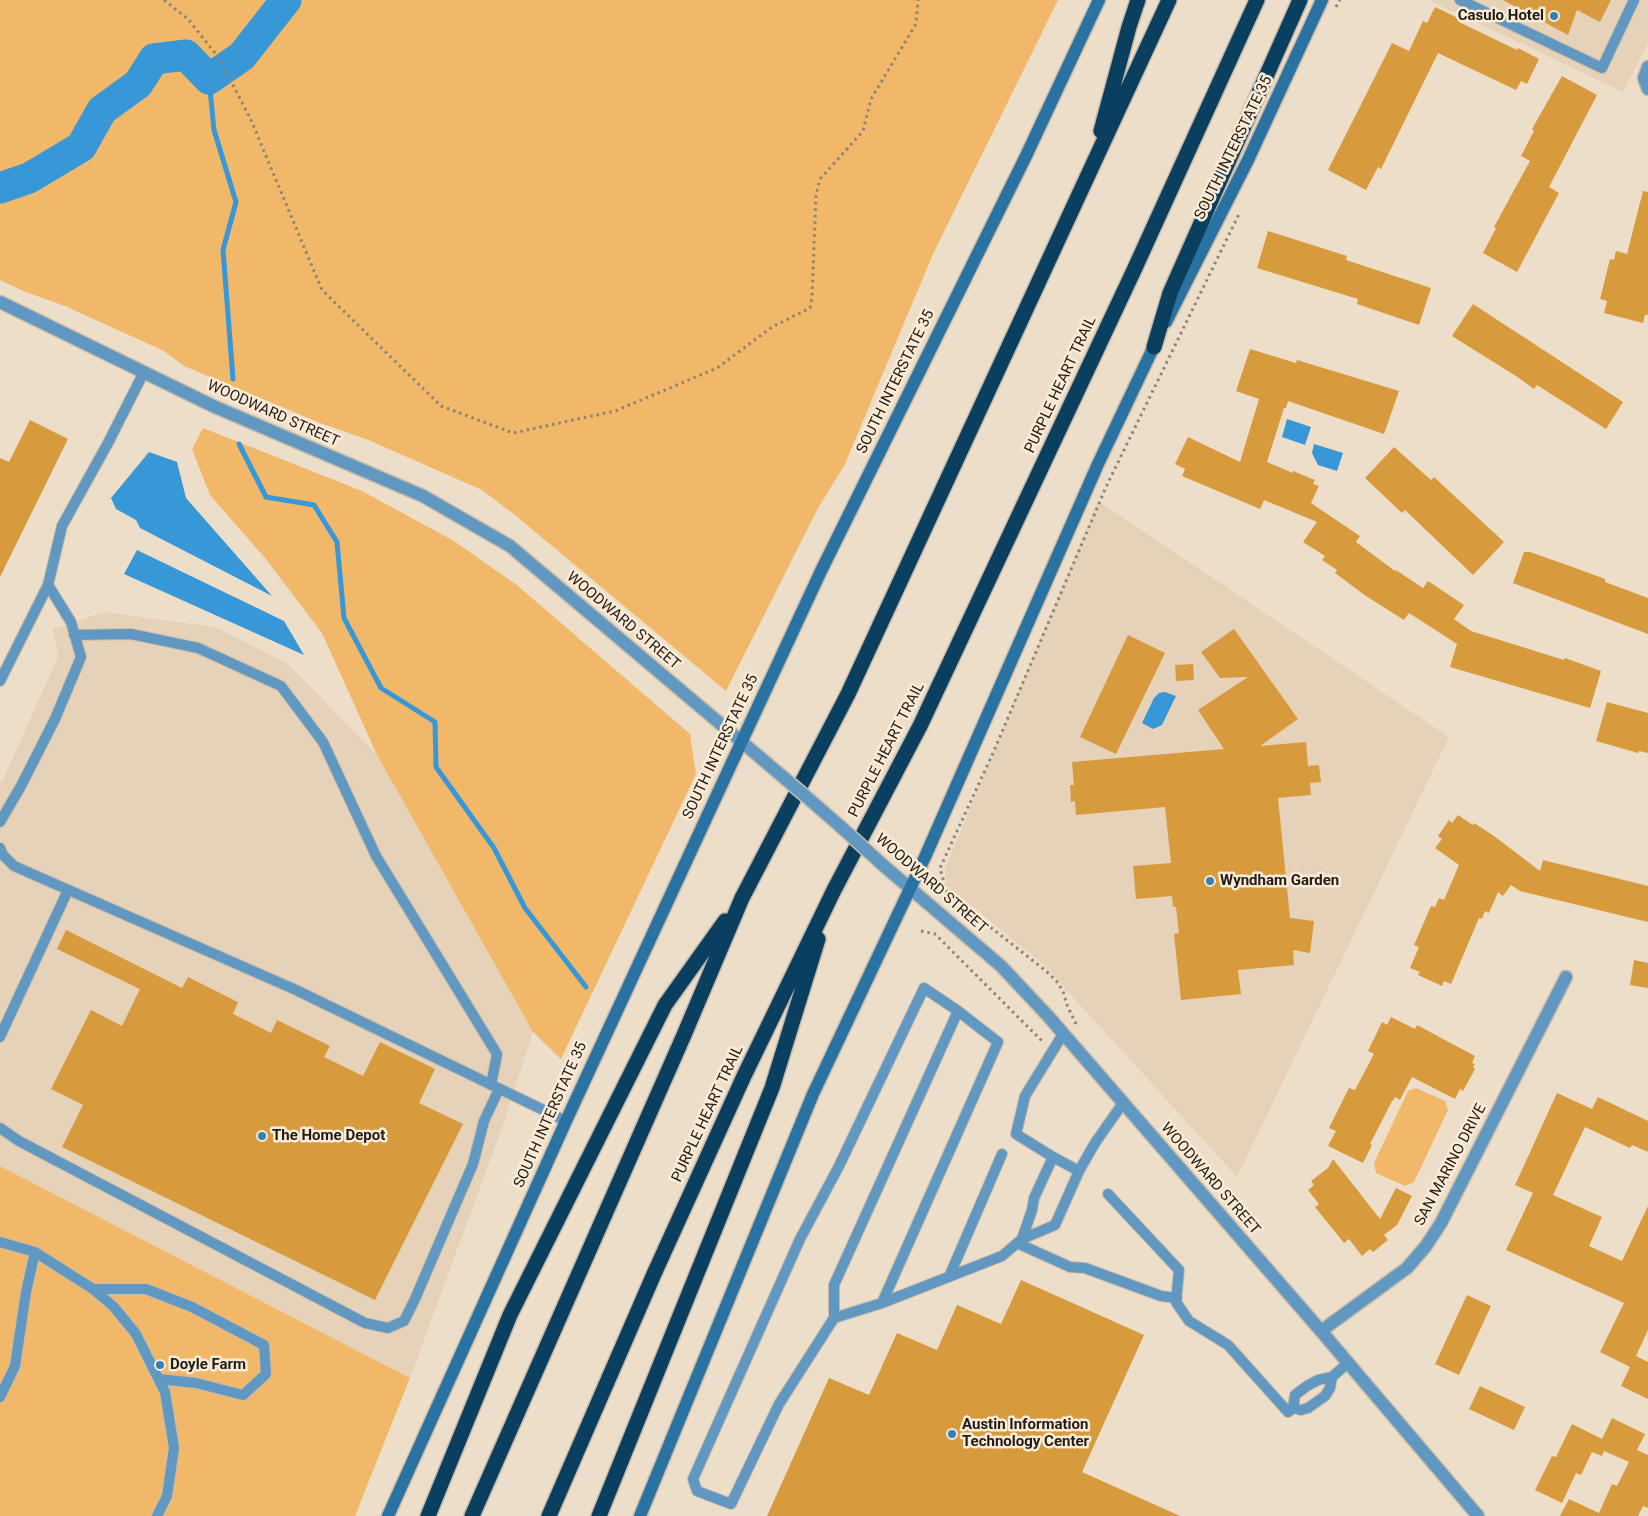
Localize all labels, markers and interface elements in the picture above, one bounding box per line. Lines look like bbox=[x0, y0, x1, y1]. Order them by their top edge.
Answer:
place label: Casulo Hotel bbox=[1458, 7, 1544, 25]
marker: Casulo Hotel bbox=[1548, 10, 1560, 22]
street label: SOUTH INTERSTATE 35 bbox=[1191, 73, 1277, 223]
street label: SOUTH INTERSTATE 35 bbox=[853, 307, 939, 457]
street label: PURPLE HEART TRAIL bbox=[1021, 314, 1101, 456]
street label: WOODWARD STREET bbox=[204, 377, 342, 451]
street label: WOODWARD STREET bbox=[563, 568, 683, 674]
street label: SOUTH INTERSTATE 35 bbox=[680, 672, 762, 822]
street label: PURPLE HEART TRAIL bbox=[845, 680, 929, 820]
street label: WOODWARD STREET bbox=[871, 830, 991, 938]
place label: Wyndham Garden bbox=[1220, 872, 1339, 890]
marker: Wyndham Garden bbox=[1204, 875, 1216, 887]
street label: SOUTH INTERSTATE 35 bbox=[511, 1039, 591, 1191]
street label: PURPLE HEART TRAIL bbox=[668, 1043, 748, 1185]
street label: SAN MARINO DRIVE bbox=[1411, 1101, 1491, 1229]
street label: WOODWARD STREET bbox=[1156, 1119, 1264, 1239]
place label: The Home Depot bbox=[272, 1127, 385, 1145]
marker: The Home Depot bbox=[256, 1130, 268, 1142]
place label: Doyle Farm bbox=[170, 1356, 246, 1374]
marker: Doyle Farm bbox=[154, 1359, 166, 1371]
place label: Austin Information Technology Center bbox=[962, 1416, 1089, 1451]
marker: Austin Information Technology Center bbox=[946, 1428, 958, 1440]

